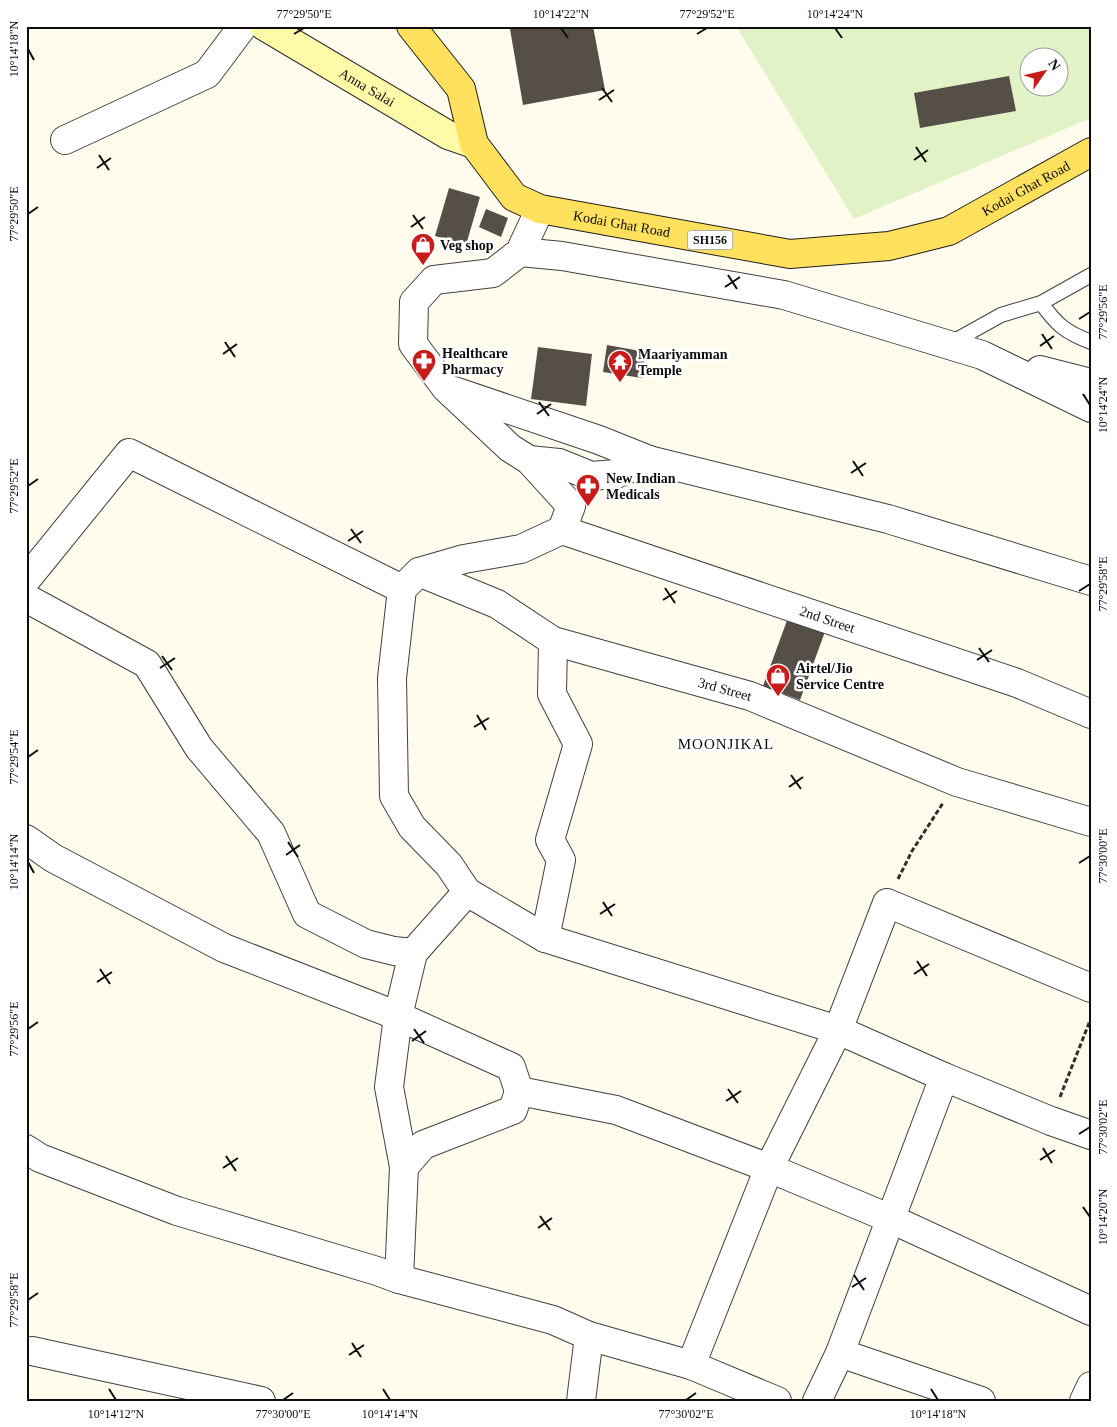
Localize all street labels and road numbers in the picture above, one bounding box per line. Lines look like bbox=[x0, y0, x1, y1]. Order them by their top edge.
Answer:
street label: Anna Salai bbox=[337, 65, 398, 109]
street label: Kodai Ghat Road bbox=[979, 158, 1072, 219]
street label: Kodai Ghat Road bbox=[572, 208, 671, 240]
road number: SH156 bbox=[688, 230, 732, 250]
street label: 2nd Street bbox=[798, 603, 857, 636]
street label: 3rd Street bbox=[697, 674, 754, 704]

